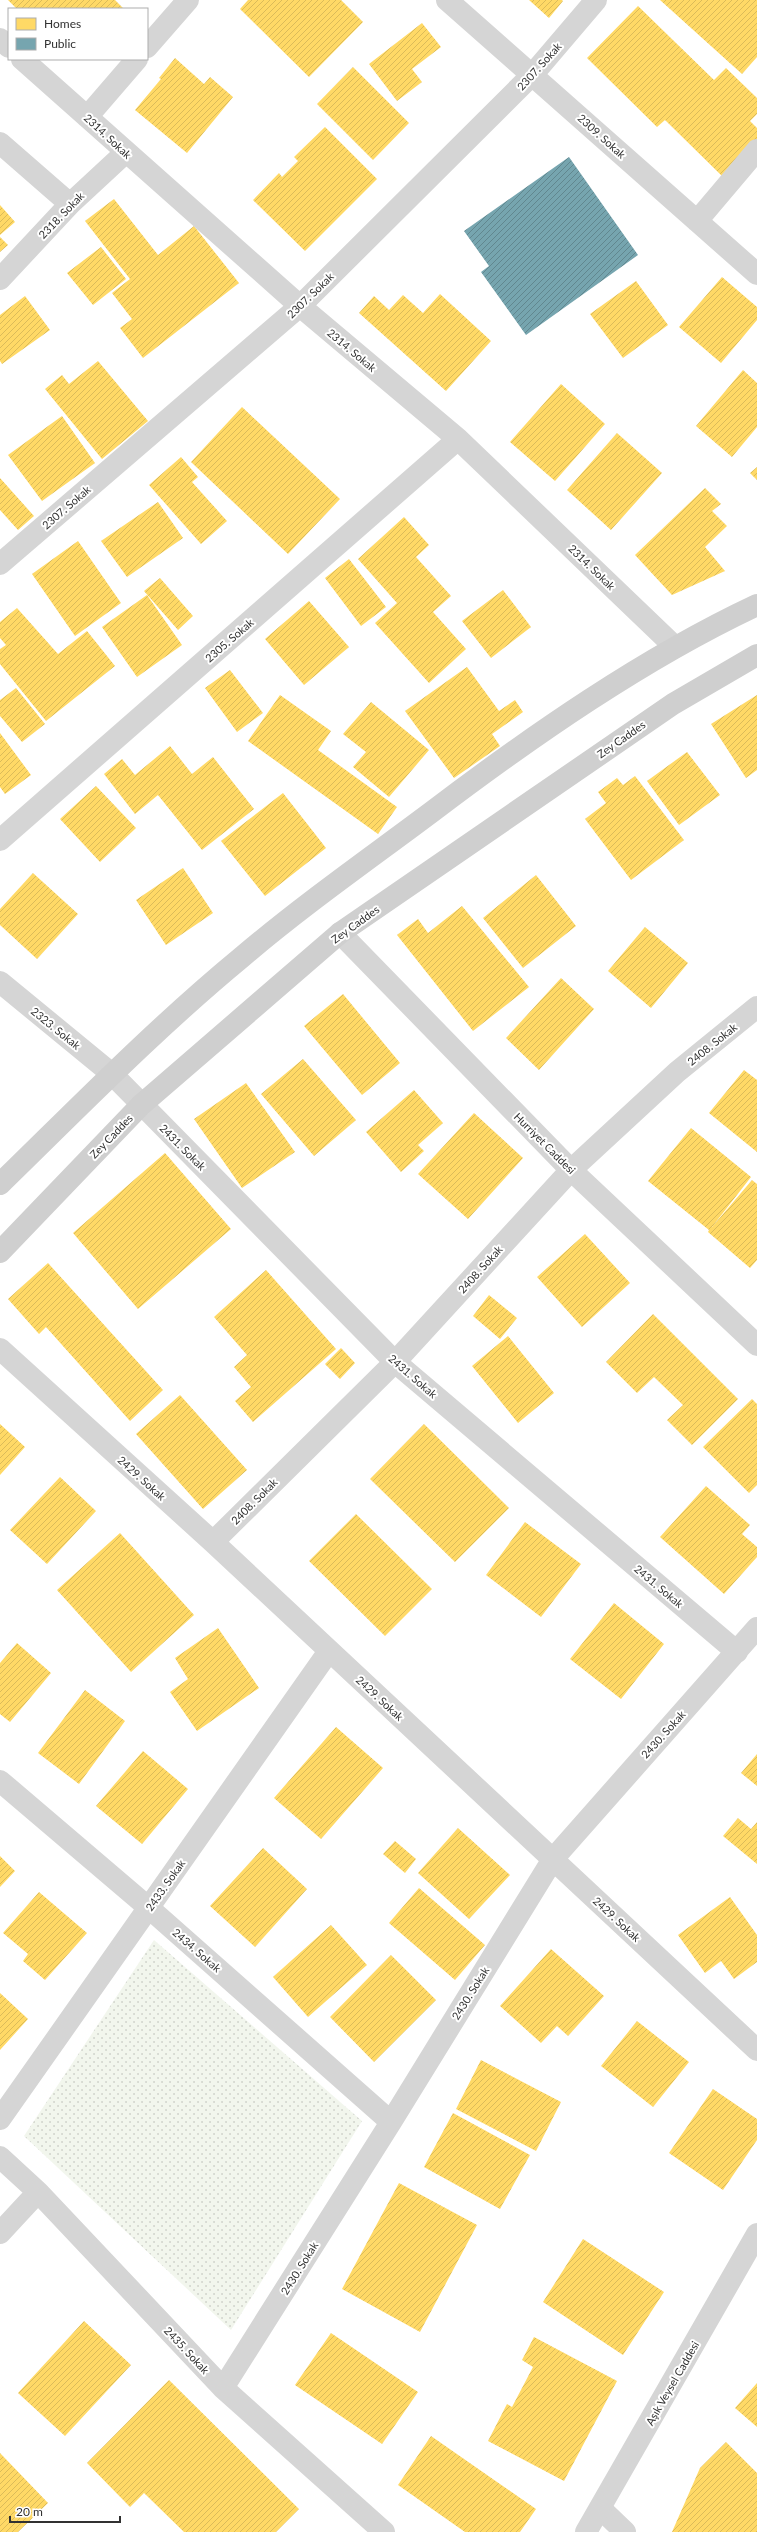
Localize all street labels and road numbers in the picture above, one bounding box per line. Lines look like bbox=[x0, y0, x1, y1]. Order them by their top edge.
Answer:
street label: 2307. Sokak bbox=[514, 39, 564, 93]
street label: 2314. Sokak bbox=[82, 111, 135, 161]
street label: 2309. Sokak bbox=[575, 111, 629, 161]
street label: 2318. Sokak bbox=[36, 189, 87, 241]
street label: 2307. Sokak bbox=[284, 269, 336, 320]
street label: 2314. Sokak bbox=[325, 326, 379, 374]
street label: 2307. Sokak bbox=[39, 482, 93, 532]
street label: 2314. Sokak bbox=[566, 542, 618, 593]
street label: 2305. Sokak bbox=[202, 615, 256, 665]
street label: Zey Caddes bbox=[594, 717, 648, 760]
street label: Zey Caddes bbox=[329, 902, 382, 946]
street label: 2323. Sokak bbox=[29, 1004, 84, 1052]
street label: 2408. Sokak bbox=[685, 1020, 740, 1068]
street label: Hurriyet Caddesi bbox=[512, 1110, 579, 1177]
street label: Zey Caddes bbox=[87, 1111, 135, 1161]
street label: 2431. Sokak bbox=[157, 1121, 209, 1173]
street label: 2408. Sokak bbox=[455, 1242, 505, 1296]
street label: 2431. Sokak bbox=[386, 1351, 440, 1401]
street label: 2429. Sokak bbox=[115, 1453, 169, 1503]
street label: 2408. Sokak bbox=[228, 1475, 280, 1527]
street label: 2431. Sokak bbox=[632, 1562, 686, 1610]
street label: 2429. Sokak bbox=[354, 1673, 407, 1723]
street label: 2430. Sokak bbox=[638, 1707, 688, 1761]
street label: 2433. Sokak bbox=[143, 1856, 188, 1913]
street label: 2429. Sokak bbox=[591, 1894, 644, 1944]
street label: 2434. Sokak bbox=[170, 1925, 224, 1975]
street label: 2430. Sokak bbox=[449, 1964, 492, 2022]
street label: 2430. Sokak bbox=[278, 2239, 321, 2297]
street label: 2435. Sokak bbox=[162, 2324, 212, 2377]
street label: Aşık Veysel Caddesi bbox=[643, 2338, 702, 2427]

